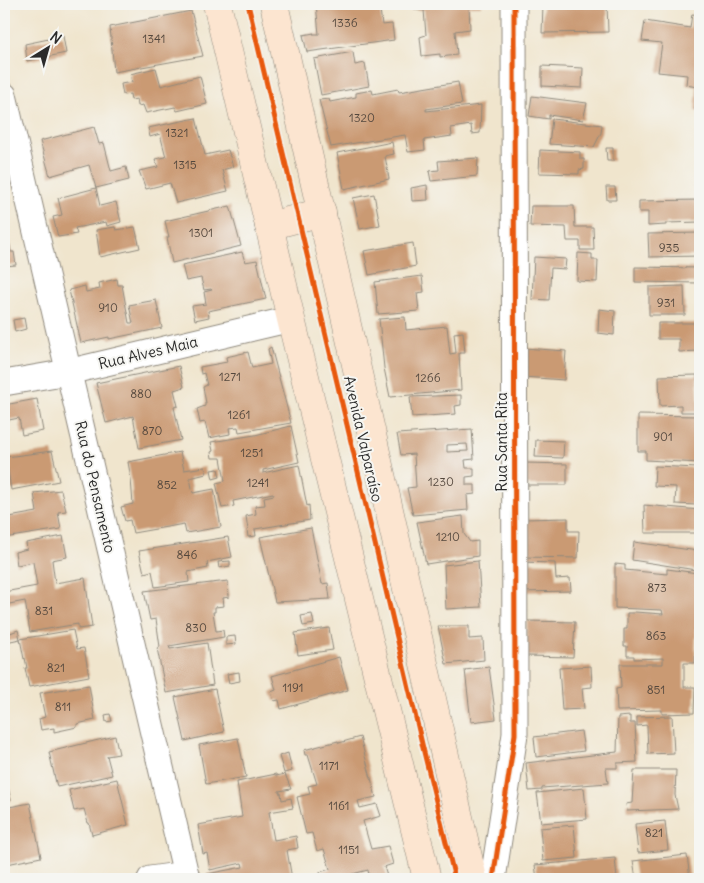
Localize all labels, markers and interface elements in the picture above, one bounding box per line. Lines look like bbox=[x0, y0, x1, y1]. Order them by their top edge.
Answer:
house number: 1336 bbox=[332, 15, 358, 30]
north arrow bbox=[22, 22, 72, 72]
text: N bbox=[47, 28, 65, 48]
house number: 1341 bbox=[142, 31, 166, 46]
house number: 1320 bbox=[349, 110, 375, 125]
house number: 1321 bbox=[166, 125, 188, 140]
house number: 1315 bbox=[173, 157, 197, 172]
house number: 1301 bbox=[189, 225, 213, 240]
house number: 935 bbox=[659, 240, 679, 255]
house number: 931 bbox=[657, 295, 675, 310]
house number: 910 bbox=[98, 300, 118, 315]
street label: Rua Alves Maia bbox=[96, 332, 200, 373]
house number: 1271 bbox=[219, 369, 241, 384]
house number: 1266 bbox=[415, 370, 441, 385]
street label: Avenida Valparaíso bbox=[340, 374, 387, 504]
house number: 880 bbox=[130, 386, 152, 401]
street label: Rua Santa Rita bbox=[492, 392, 511, 492]
house number: 1261 bbox=[227, 407, 251, 422]
street label: Rua do Pensamento bbox=[71, 419, 120, 555]
house number: 870 bbox=[142, 423, 162, 438]
house number: 901 bbox=[653, 429, 673, 444]
house number: 1251 bbox=[240, 445, 264, 460]
house number: 1230 bbox=[428, 474, 454, 489]
house number: 1241 bbox=[247, 475, 269, 490]
house number: 852 bbox=[157, 477, 178, 492]
house number: 1210 bbox=[436, 529, 460, 544]
house number: 846 bbox=[177, 547, 197, 562]
house number: 873 bbox=[647, 580, 667, 595]
house number: 831 bbox=[35, 603, 53, 618]
house number: 830 bbox=[185, 620, 207, 635]
house number: 863 bbox=[646, 628, 667, 643]
house number: 821 bbox=[47, 660, 65, 675]
house number: 1191 bbox=[282, 680, 304, 695]
house number: 851 bbox=[647, 682, 665, 697]
house number: 811 bbox=[55, 699, 71, 714]
house number: 1171 bbox=[319, 758, 339, 773]
house number: 1161 bbox=[328, 798, 350, 813]
house number: 821 bbox=[645, 825, 663, 840]
house number: 1151 bbox=[338, 842, 360, 857]

